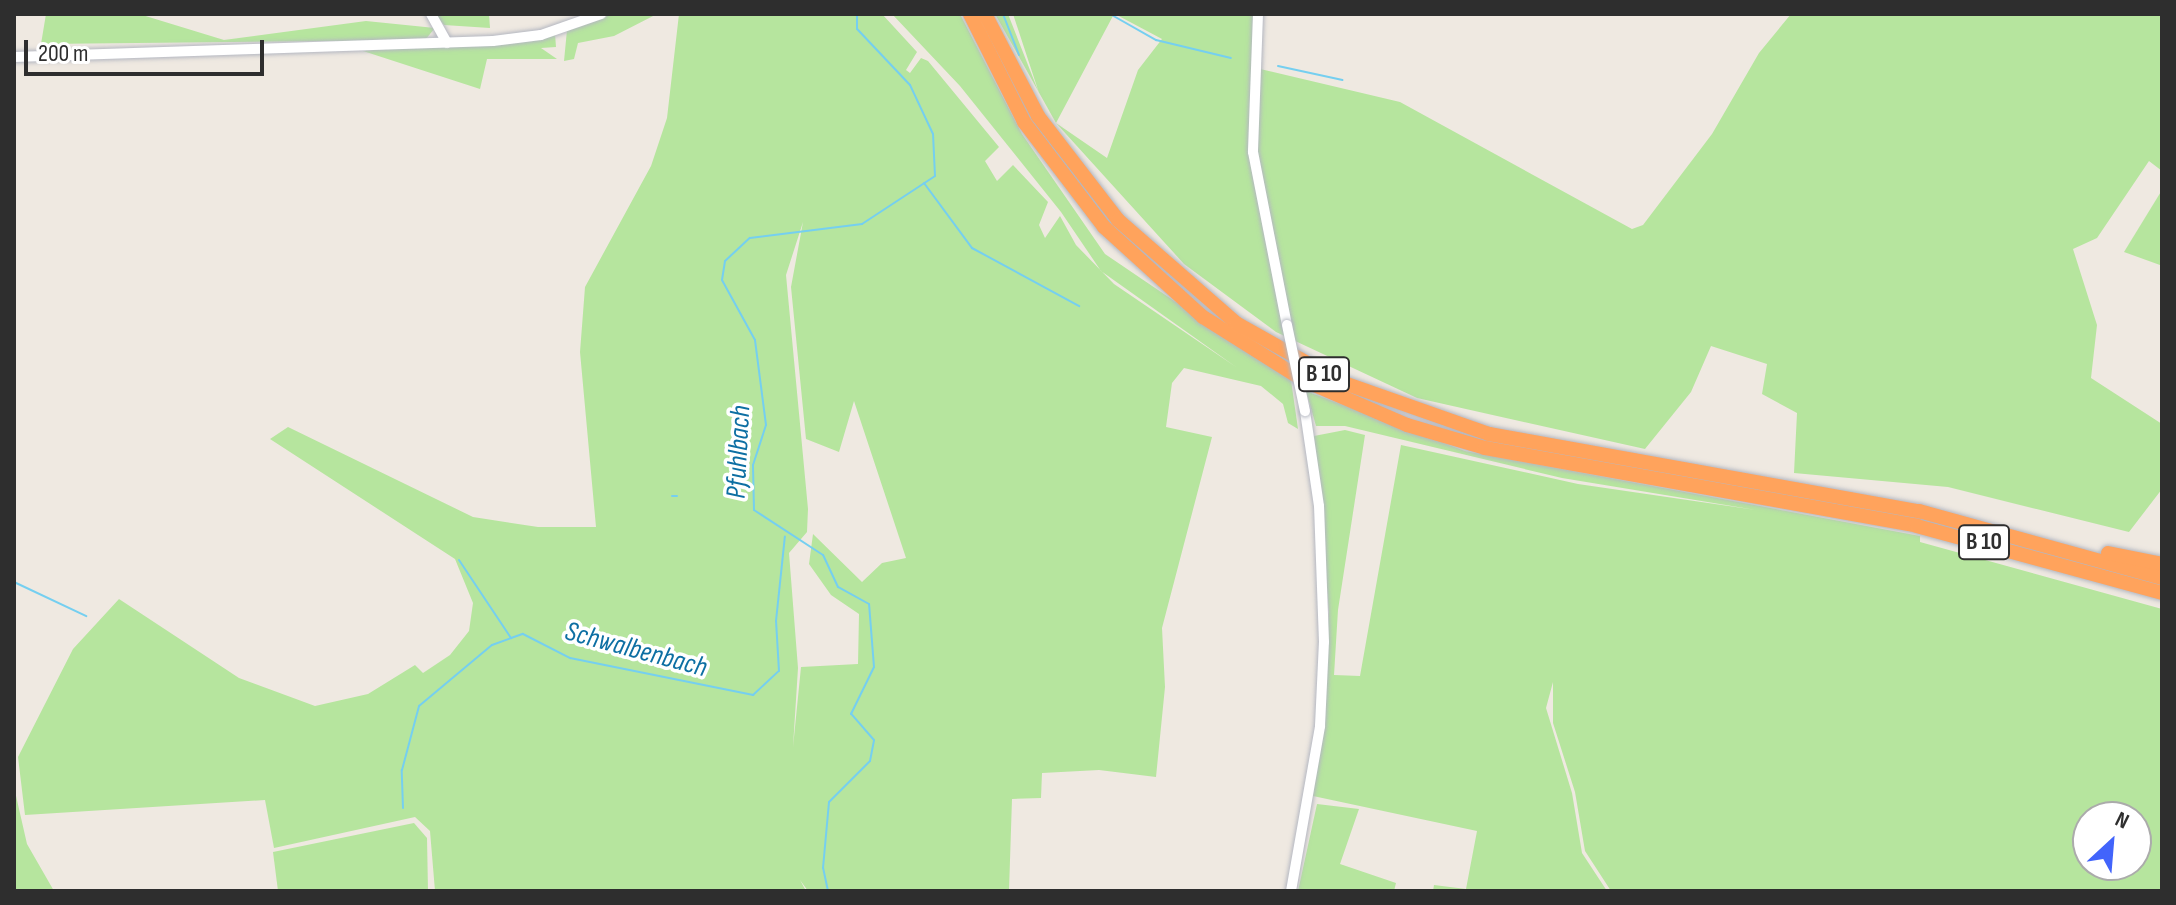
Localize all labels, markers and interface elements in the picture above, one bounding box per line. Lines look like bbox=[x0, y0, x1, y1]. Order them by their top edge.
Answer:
scale bar bbox=[28, 24, 268, 74]
text: 200 m bbox=[38, 39, 89, 68]
road number: B 10 bbox=[1298, 354, 1350, 394]
water label: Pfuhlbach bbox=[720, 404, 758, 500]
road number: B 10 bbox=[1958, 522, 2010, 562]
water label: Schwalbenbach bbox=[561, 615, 711, 685]
north arrow bbox=[2072, 801, 2152, 881]
text: N bbox=[2111, 806, 2133, 835]

